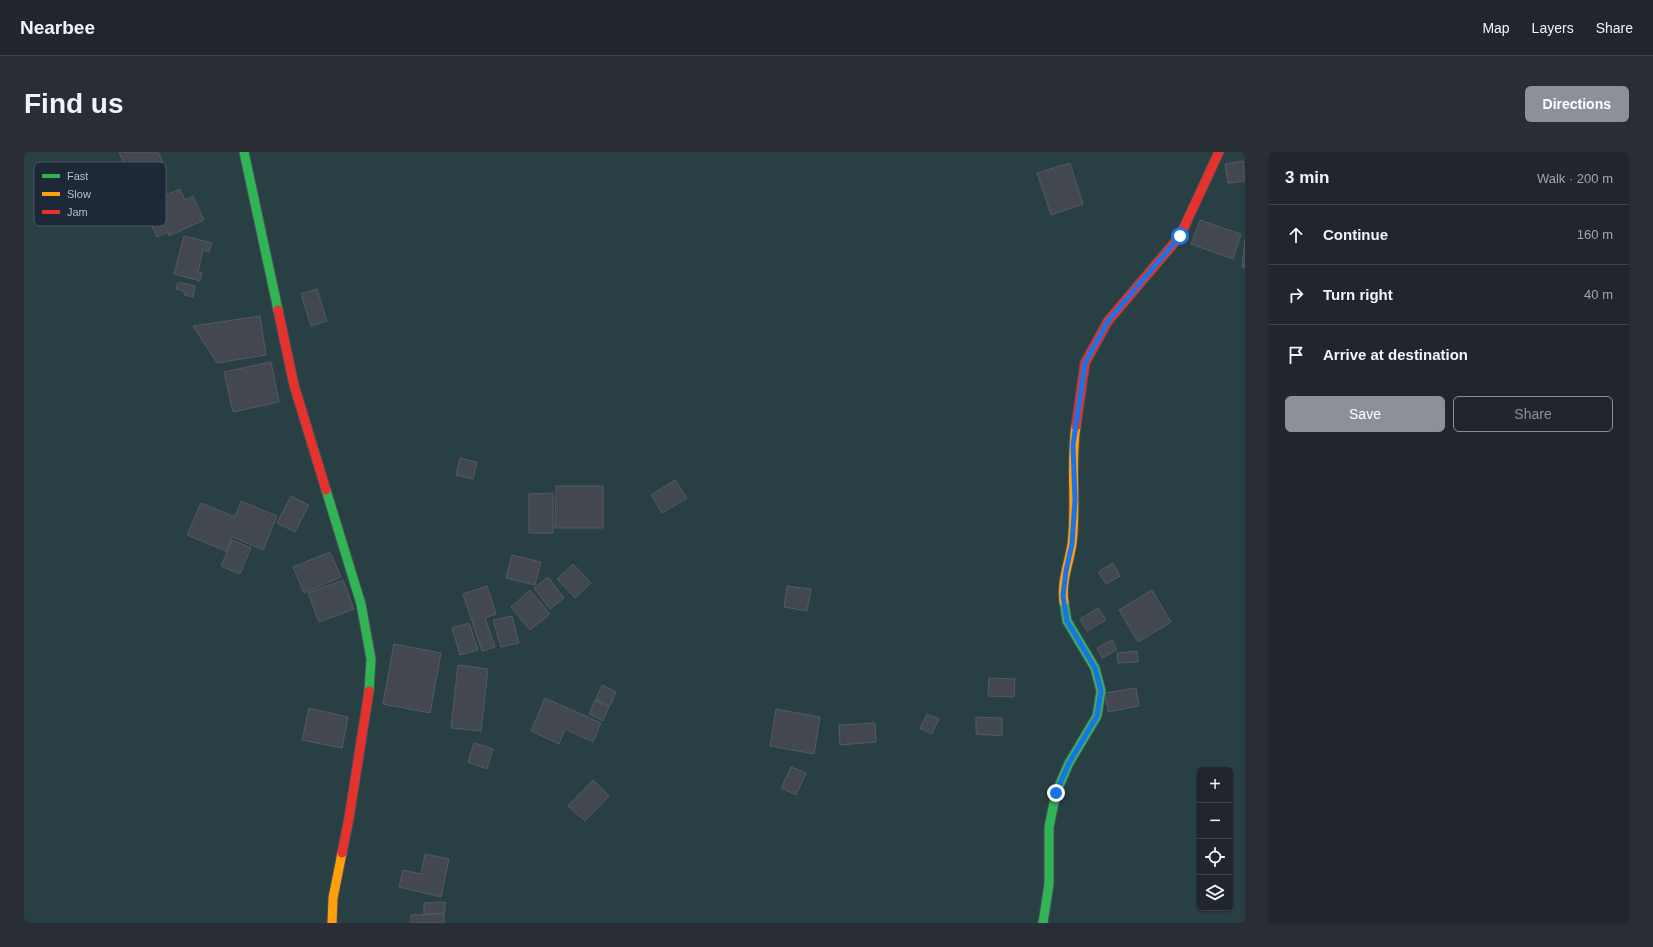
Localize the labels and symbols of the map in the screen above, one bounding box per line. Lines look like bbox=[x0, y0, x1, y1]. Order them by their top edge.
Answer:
legend bbox=[34, 162, 166, 226]
text: Fast bbox=[67, 170, 88, 182]
text: Slow bbox=[67, 188, 91, 200]
text: Jam bbox=[67, 206, 88, 218]
route start bbox=[1171, 227, 1189, 245]
route end bbox=[1047, 784, 1065, 802]

